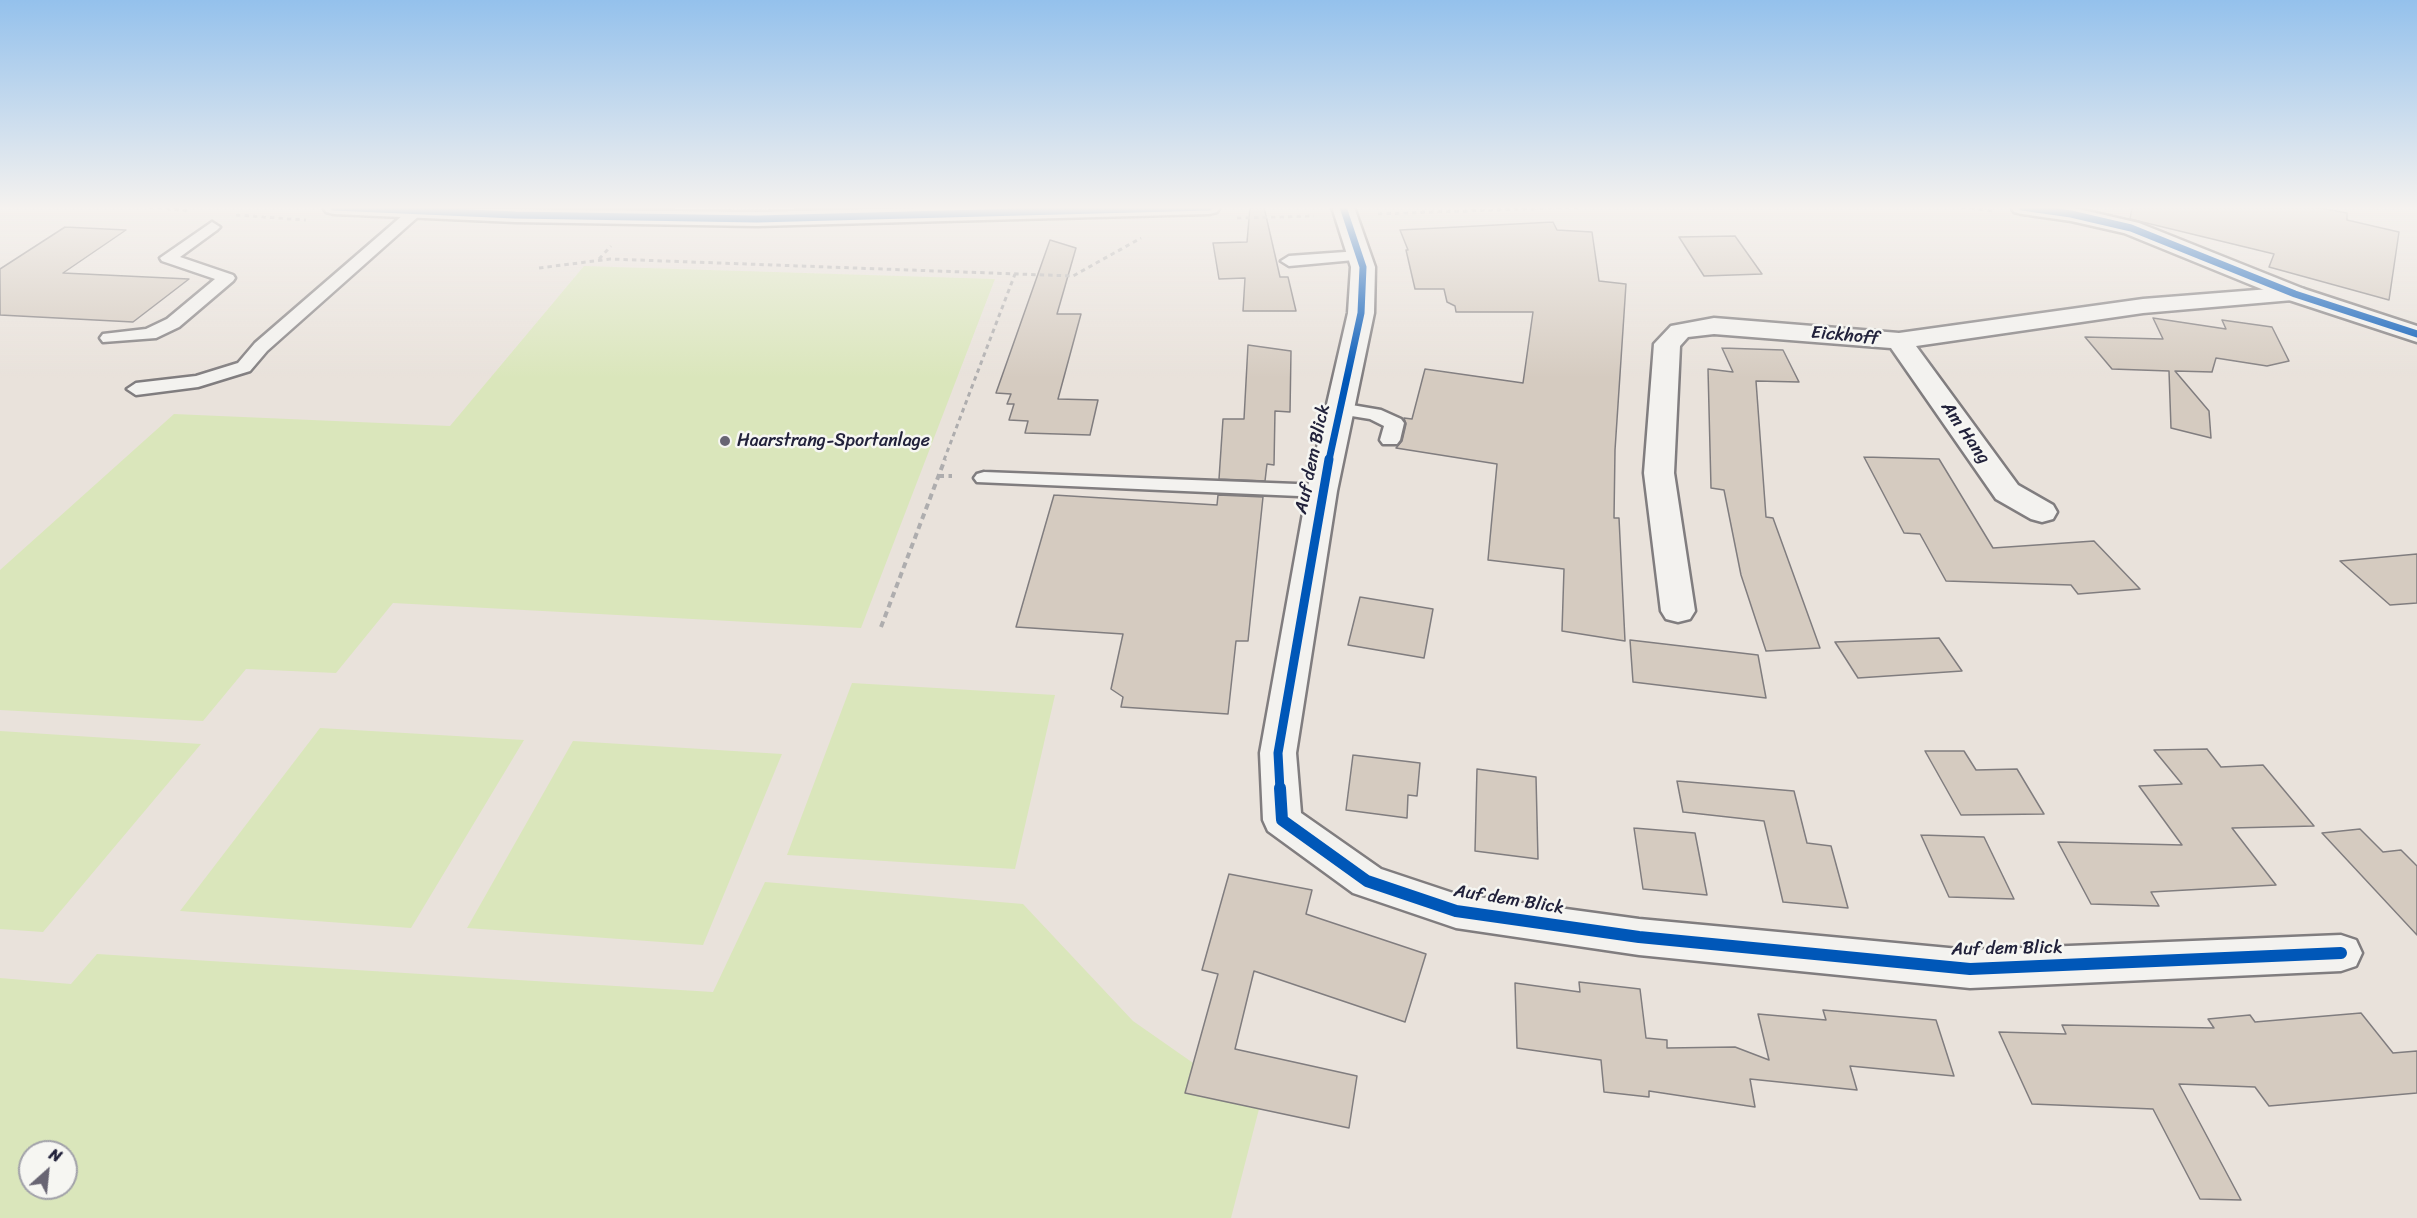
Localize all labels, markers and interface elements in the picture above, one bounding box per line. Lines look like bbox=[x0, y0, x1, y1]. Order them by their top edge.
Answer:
street label: Eickhoff bbox=[1810, 322, 1880, 350]
street label: Am Hang bbox=[1936, 398, 1994, 468]
street label: Auf dem Blick bbox=[1291, 402, 1335, 516]
place label: Haarstrang-Sportanlage bbox=[737, 430, 930, 452]
marker: Haarstrang-Sportanlage bbox=[718, 434, 732, 448]
street label: Auf dem Blick bbox=[1452, 881, 1566, 919]
street label: Auf dem Blick bbox=[1951, 937, 2063, 961]
north arrow bbox=[18, 1140, 78, 1200]
text: N bbox=[44, 1140, 67, 1171]

